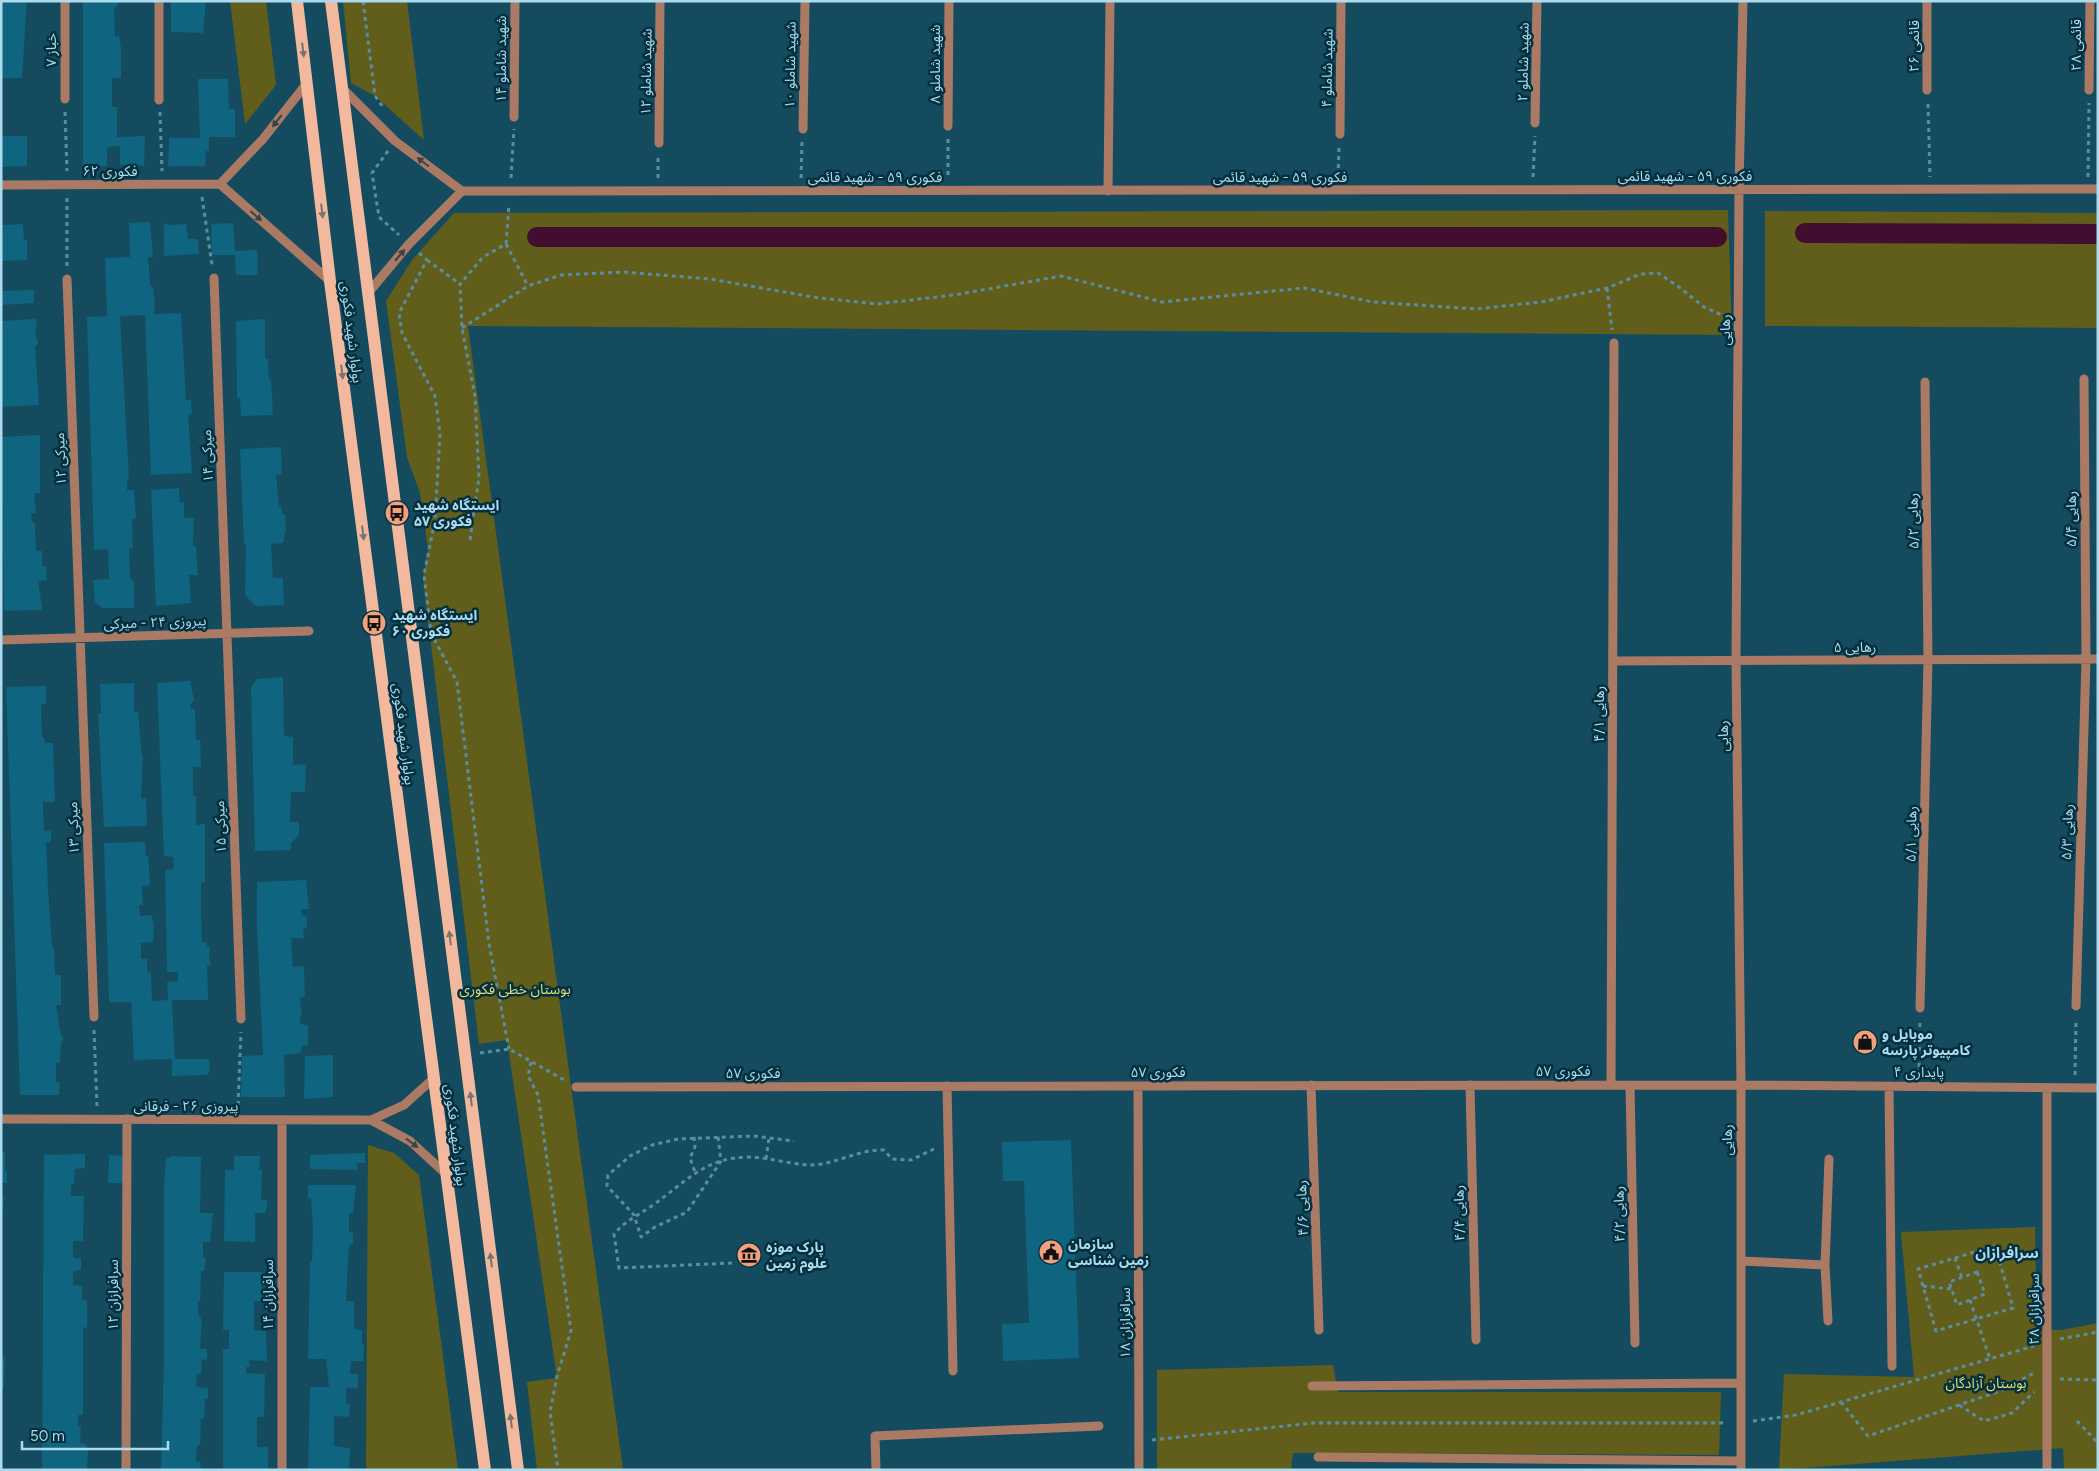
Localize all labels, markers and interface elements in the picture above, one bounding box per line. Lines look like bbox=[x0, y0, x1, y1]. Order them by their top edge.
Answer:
street label: شهید شاملو ۱۴ bbox=[493, 16, 510, 102]
street label: قائمی ۲۸ bbox=[2068, 19, 2085, 71]
street label: قائمی ۲۶ bbox=[1906, 20, 1923, 72]
street label: شهید شاملو ۱۰ bbox=[781, 21, 800, 109]
street label: شهید شاملو ۲ bbox=[1514, 22, 1533, 102]
street label: شهید شاملو ۸ bbox=[927, 25, 944, 103]
street label: شهید شاملو ۱۲ bbox=[637, 28, 656, 116]
street label: شهید شاملو ۴ bbox=[1318, 28, 1337, 108]
street label: خباز ۷ bbox=[43, 33, 60, 67]
one-way arrow bbox=[299, 42, 307, 58]
one-way arrow bbox=[272, 114, 282, 128]
one-way arrow bbox=[416, 157, 430, 167]
street label: فکوری ۶۲ bbox=[82, 163, 138, 180]
street label: فکوری ۵۹ - شهید قائمی bbox=[1618, 168, 1752, 185]
street label: فکوری ۵۹ - شهید قائمی bbox=[808, 169, 942, 186]
street label: فکوری ۵۹ - شهید قائمی bbox=[1213, 169, 1347, 186]
one-way arrow bbox=[318, 203, 326, 219]
one-way arrow bbox=[250, 210, 262, 222]
one-way arrow bbox=[395, 249, 406, 262]
street label: بولوار شهید فکوری bbox=[337, 280, 366, 384]
street label: رهایی bbox=[1717, 314, 1734, 346]
one-way arrow bbox=[338, 365, 346, 381]
street label: میرکی ۱۴ bbox=[198, 429, 217, 483]
street label: میرکی ۱۲ bbox=[51, 432, 70, 486]
street label: رهایی ۵/۴ bbox=[2063, 491, 2080, 547]
street label: رهایی ۵/۲ bbox=[1905, 493, 1922, 549]
place label: ایستگاه شهید فکوری ۵۷ bbox=[414, 497, 500, 530]
bus stop icon: ایستگاه شهید فکوری ۵۷ bbox=[384, 500, 410, 526]
one-way arrow bbox=[359, 526, 367, 542]
place label: ایستگاه شهید فکوری ۶۰ bbox=[392, 607, 478, 640]
bus stop icon: ایستگاه شهید فکوری ۶۰ bbox=[361, 610, 387, 636]
street label: پیروزی ۲۴ - میرکی bbox=[103, 612, 207, 634]
street label: رهایی ۵ bbox=[1834, 639, 1876, 656]
street label: بولوار شهید فکوری bbox=[389, 682, 418, 786]
street label: رهایی ۴/۱ bbox=[1591, 686, 1608, 742]
street label: رهایی bbox=[1715, 720, 1732, 752]
street label: میرکی ۱۵ bbox=[211, 800, 230, 854]
street label: میرکی ۱۳ bbox=[64, 801, 83, 855]
street label: رهایی ۵/۳ bbox=[2058, 804, 2077, 860]
street label: رهایی ۵/۱ bbox=[1903, 806, 1920, 862]
one-way arrow bbox=[446, 929, 454, 945]
park label: بوستان خطی فکوری bbox=[459, 981, 571, 998]
place label: موبایل و کامپیوتر پارسه bbox=[1882, 1026, 1971, 1060]
shop icon: موبایل و کامپیوتر پارسه bbox=[1852, 1029, 1878, 1055]
street label: فکوری ۵۷ bbox=[1535, 1063, 1591, 1080]
street label: فکوری ۵۷ bbox=[1130, 1064, 1186, 1081]
street label: پایداری ۴ bbox=[1894, 1064, 1944, 1082]
street label: فکوری ۵۷ bbox=[725, 1065, 781, 1082]
street label: بولوار شهید فکوری bbox=[441, 1083, 470, 1187]
one-way arrow bbox=[466, 1091, 474, 1107]
street label: پیروزی ۲۶ - فرقانی bbox=[133, 1098, 239, 1116]
street label: رهایی bbox=[1719, 1124, 1736, 1156]
one-way arrow bbox=[405, 1138, 418, 1148]
street label: رهایی ۴/۶ bbox=[1293, 1180, 1312, 1236]
street label: رهایی ۴/۴ bbox=[1451, 1185, 1468, 1241]
street label: رهایی ۴/۲ bbox=[1611, 1186, 1628, 1242]
place label: سازمان زمین شناسی bbox=[1068, 1236, 1149, 1269]
place label: پارک موزه علوم زمین bbox=[766, 1239, 827, 1274]
public building icon: سازمان زمین شناسی bbox=[1038, 1239, 1064, 1265]
museum icon: پارک موزه علوم زمین bbox=[736, 1242, 762, 1268]
district label: سرافرازان bbox=[1975, 1244, 2039, 1262]
one-way arrow bbox=[487, 1252, 495, 1268]
street label: سرافرازان ۱۲ bbox=[105, 1259, 122, 1331]
street label: سرافرازان ۱۴ bbox=[260, 1259, 277, 1331]
street label: سرافرازان ۲۸ bbox=[2026, 1273, 2043, 1345]
street label: سرافرازان ۱۸ bbox=[1117, 1287, 1134, 1359]
park label: بوستان آزادگان bbox=[1945, 1375, 2027, 1392]
one-way arrow bbox=[507, 1413, 515, 1429]
scale bar bbox=[22, 1418, 169, 1450]
text: 50 m bbox=[30, 1427, 65, 1445]

